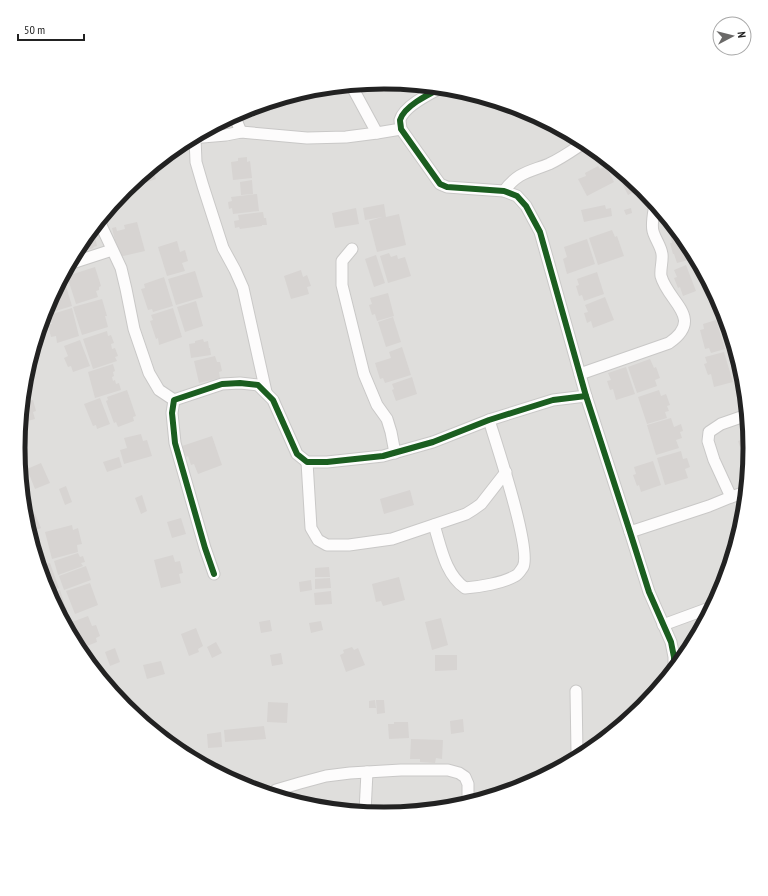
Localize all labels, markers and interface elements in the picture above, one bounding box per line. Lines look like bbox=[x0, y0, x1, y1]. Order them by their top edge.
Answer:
scale bar bbox=[18, 16, 84, 42]
north arrow bbox=[712, 16, 752, 56]
text: 50 m bbox=[24, 22, 45, 37]
text: N bbox=[735, 31, 749, 39]

